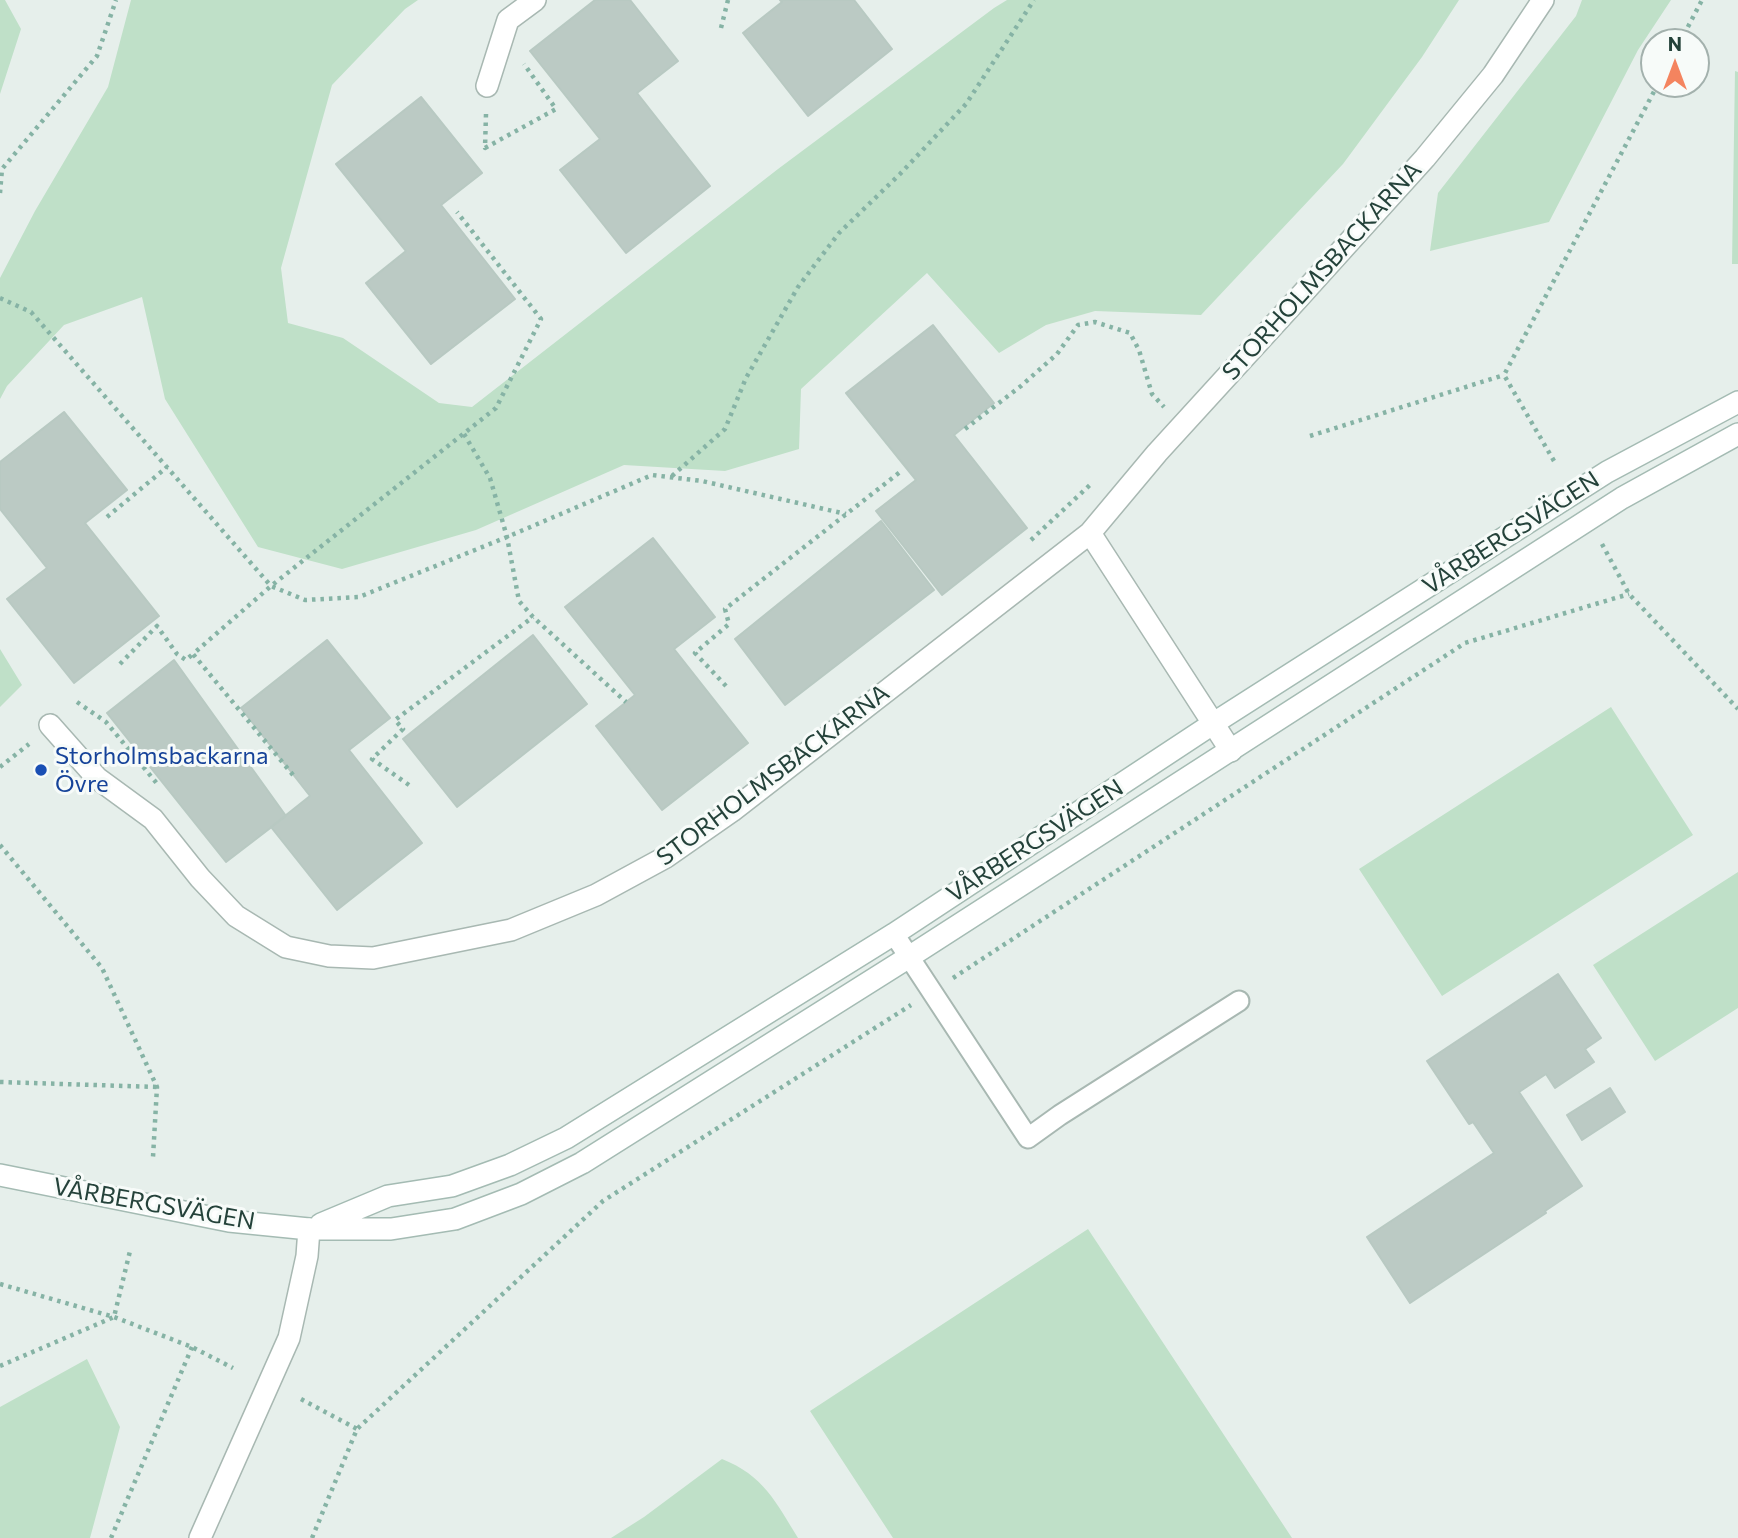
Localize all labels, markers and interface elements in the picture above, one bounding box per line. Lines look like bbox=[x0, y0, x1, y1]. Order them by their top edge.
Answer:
north arrow bbox=[1640, 28, 1710, 98]
text: N bbox=[1668, 32, 1682, 55]
street label: STORHOLMSBACKARNA bbox=[1216, 156, 1428, 386]
street label: VÅRBERGSVÄGEN bbox=[1417, 465, 1605, 601]
street label: STORHOLMSBACKARNA bbox=[651, 678, 895, 872]
place label: Storholmsbackarna Övre bbox=[55, 742, 269, 798]
marker: Storholmsbackarna Övre bbox=[33, 762, 49, 778]
street label: VÅRBERGSVÄGEN bbox=[941, 773, 1129, 909]
street label: VÅRBERGSVÄGEN bbox=[51, 1172, 257, 1236]

